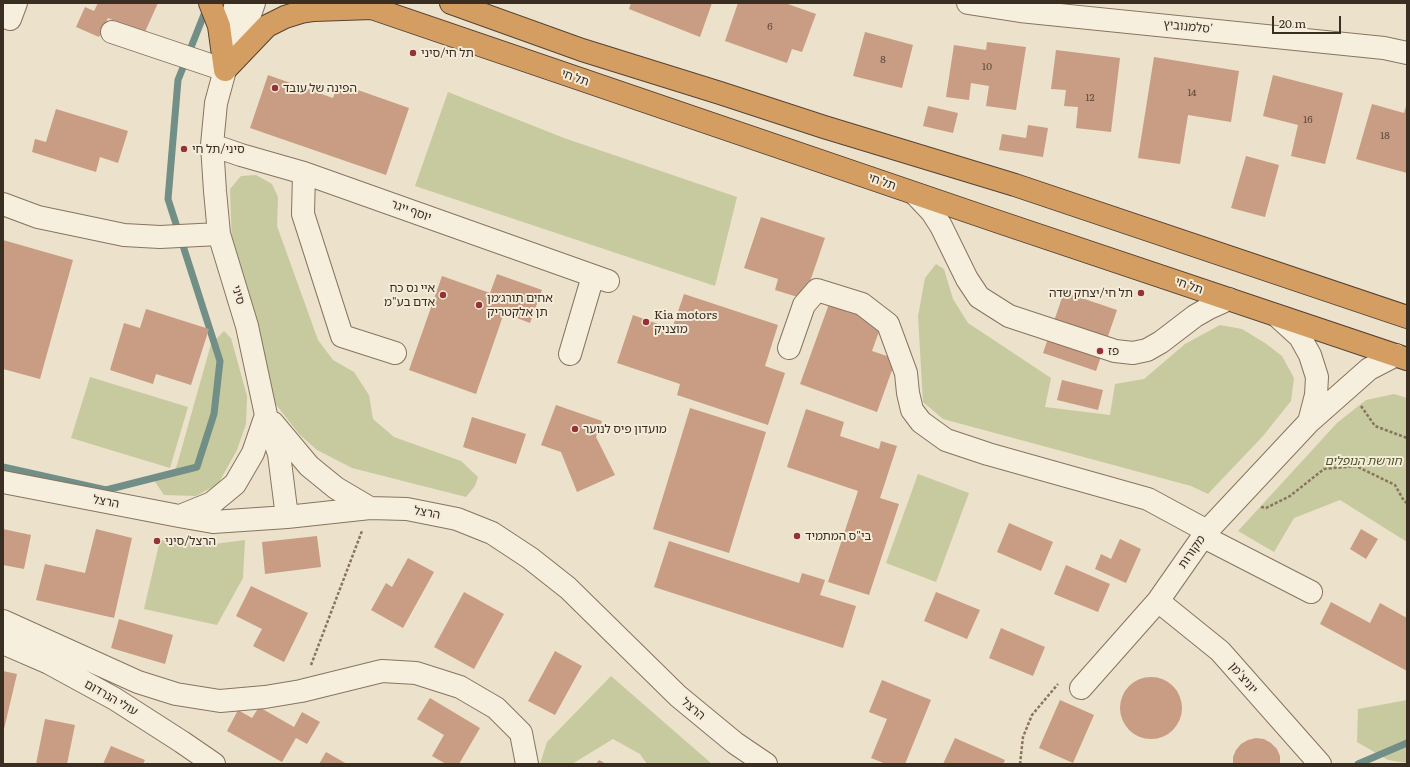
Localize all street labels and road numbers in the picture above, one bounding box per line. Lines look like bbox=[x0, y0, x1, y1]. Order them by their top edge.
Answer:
street label: סלמנוביץ' bbox=[1163, 17, 1213, 37]
street label: תל חי bbox=[559, 67, 591, 89]
street label: תל חי bbox=[866, 171, 898, 193]
street label: יוסף ייגר bbox=[389, 197, 433, 225]
street label: תל חי bbox=[1173, 275, 1205, 297]
street label: סיני bbox=[228, 284, 248, 306]
street label: הרצל bbox=[92, 492, 120, 512]
street label: הרצל bbox=[413, 503, 441, 523]
street label: מקורות bbox=[1175, 533, 1209, 571]
street label: יוניצ'מן bbox=[1226, 660, 1260, 696]
street label: עולי הגרדום bbox=[82, 677, 140, 719]
street label: הרצל bbox=[678, 695, 708, 723]

